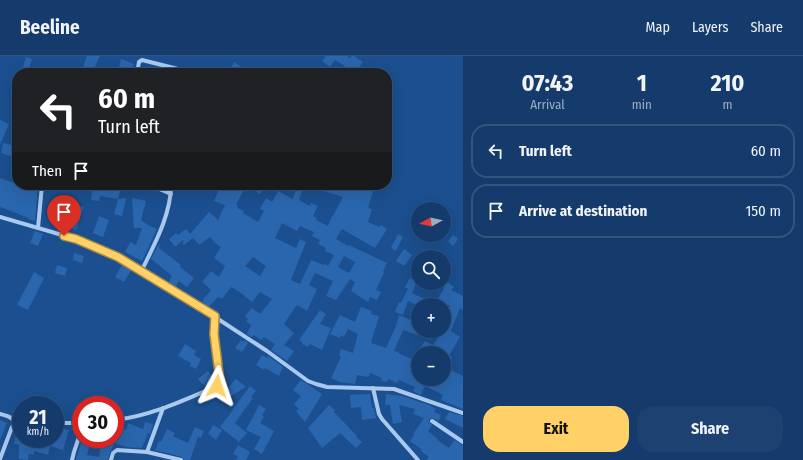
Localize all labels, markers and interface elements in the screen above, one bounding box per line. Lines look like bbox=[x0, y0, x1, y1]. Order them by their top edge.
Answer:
text: Beeline bbox=[20, 16, 80, 39]
text: Map bbox=[646, 19, 670, 36]
text: Layers bbox=[692, 19, 728, 36]
text: Share bbox=[750, 19, 783, 36]
text: 07:43 bbox=[522, 69, 573, 97]
text: 1 bbox=[637, 69, 647, 97]
text: 210 bbox=[710, 69, 744, 97]
text: 60 m bbox=[98, 82, 155, 115]
icon: left bbox=[32, 84, 84, 136]
text: Arrival bbox=[530, 97, 565, 112]
text: min bbox=[632, 97, 652, 112]
text: m bbox=[722, 97, 732, 112]
text: Turn left bbox=[98, 116, 160, 138]
icon: left bbox=[485, 140, 507, 162]
text: Turn left bbox=[519, 142, 572, 160]
text: 60 m bbox=[751, 142, 781, 160]
icon: arrive bbox=[70, 160, 92, 182]
text: Then bbox=[32, 162, 62, 180]
pin bbox=[47, 195, 81, 236]
icon: arrive bbox=[485, 200, 507, 222]
icon: arrive bbox=[53, 201, 75, 223]
north arrow bbox=[411, 202, 451, 242]
map controls bbox=[411, 202, 451, 386]
text: Arrive at destination bbox=[519, 202, 647, 220]
text: 150 m bbox=[745, 202, 781, 220]
button: search bbox=[411, 250, 451, 290]
button: + bbox=[411, 298, 451, 338]
button: − bbox=[411, 346, 451, 386]
position arrow bbox=[196, 365, 238, 407]
speed limit sign: 30 bbox=[72, 396, 124, 448]
text: 21 bbox=[29, 405, 47, 429]
button: Exit bbox=[483, 406, 629, 452]
button: Share bbox=[637, 406, 783, 452]
text: km/h bbox=[27, 426, 49, 438]

